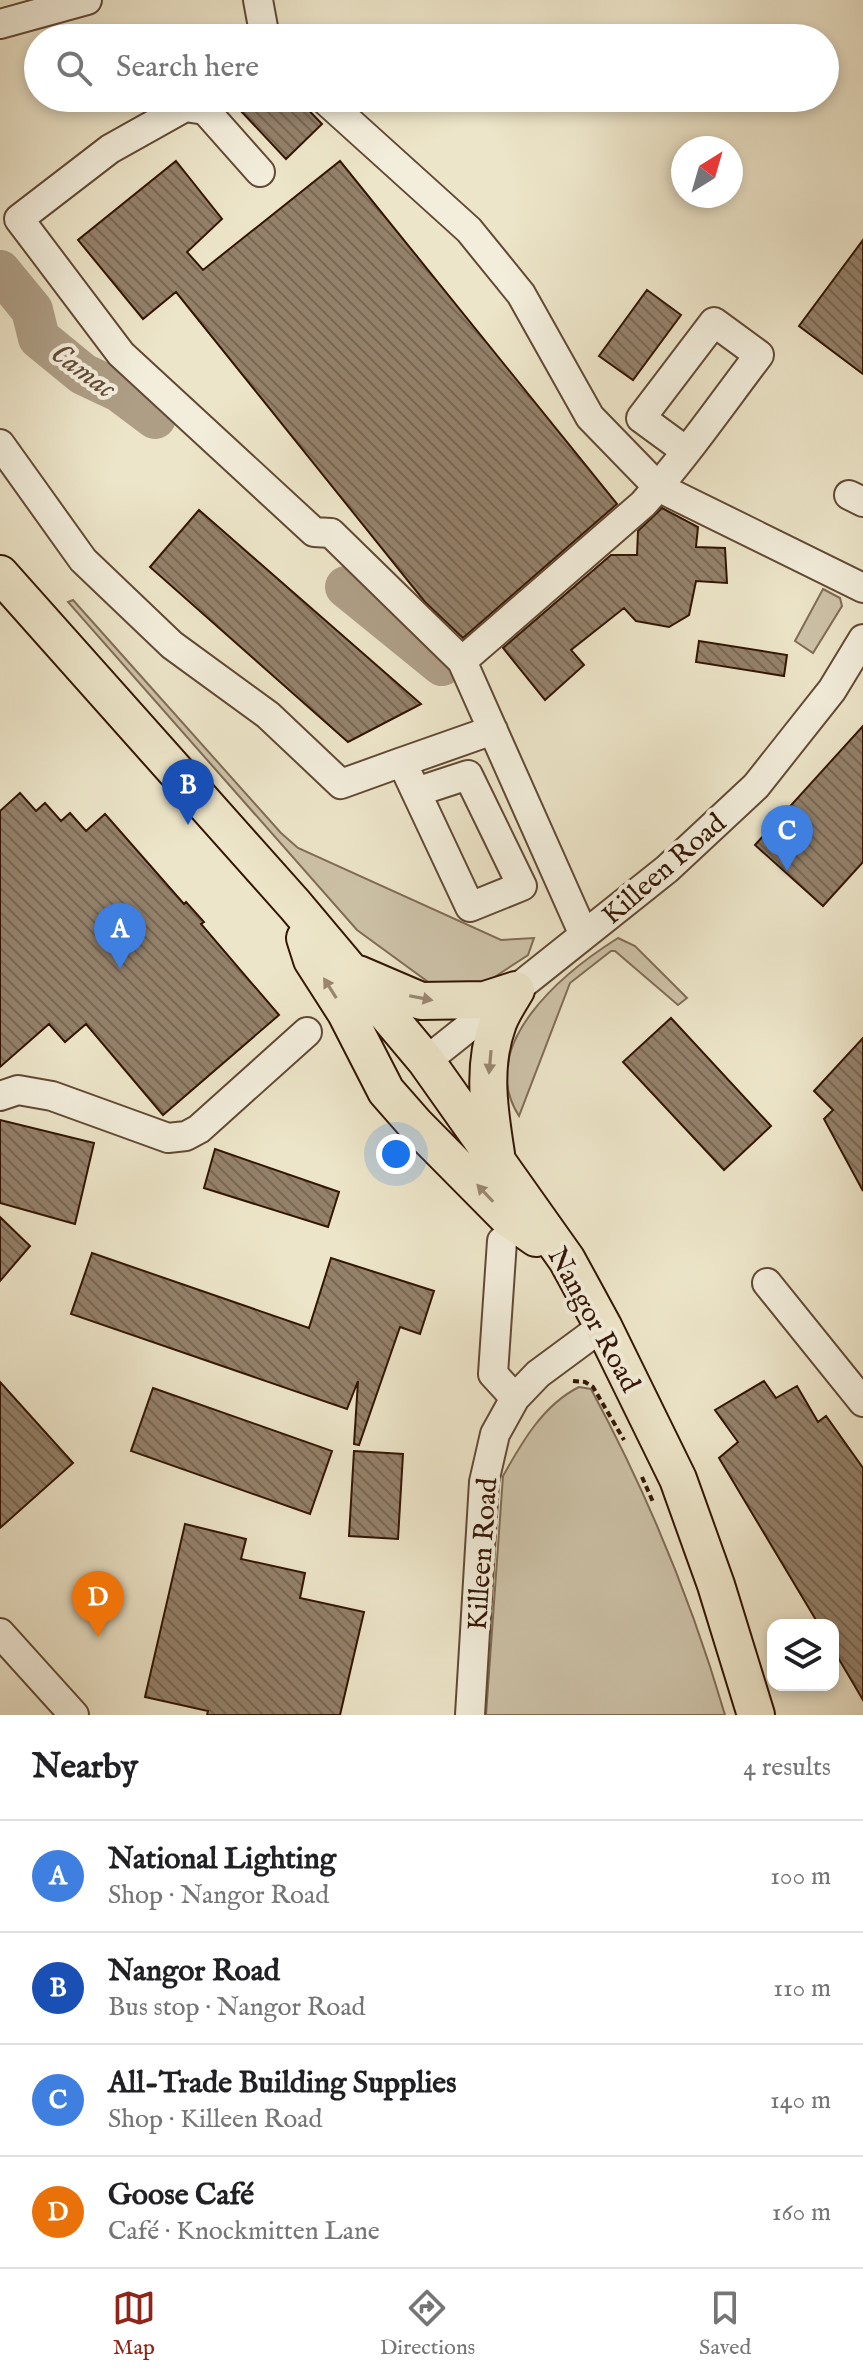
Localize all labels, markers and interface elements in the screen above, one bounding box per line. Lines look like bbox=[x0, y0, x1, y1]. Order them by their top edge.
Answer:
search box bbox=[24, 24, 839, 112]
icon: search bbox=[52, 46, 96, 90]
text: Search here bbox=[116, 49, 259, 87]
north arrow bbox=[671, 136, 743, 208]
water label: Camac bbox=[43, 335, 124, 408]
pin: B bbox=[162, 759, 214, 825]
pin: C bbox=[761, 805, 813, 871]
street label: Killeen Road bbox=[595, 806, 734, 933]
pin: A bbox=[94, 903, 146, 969]
one-way arrow bbox=[324, 977, 338, 999]
one-way arrow bbox=[409, 993, 434, 1005]
one-way arrow bbox=[483, 1050, 496, 1075]
your location bbox=[376, 1134, 416, 1174]
one-way arrow bbox=[477, 1184, 495, 1203]
street label: Nangor Road bbox=[539, 1242, 647, 1399]
street label: Killeen Road bbox=[461, 1477, 506, 1632]
pin: D bbox=[72, 1571, 124, 1637]
map controls bbox=[767, 1619, 839, 1691]
button: layers bbox=[767, 1619, 839, 1691]
text: Nearby bbox=[32, 1746, 138, 1789]
text: 4 results bbox=[743, 1751, 831, 1784]
text: National Lighting bbox=[108, 1841, 336, 1879]
text: A bbox=[49, 1860, 67, 1893]
text: 100 m bbox=[770, 1860, 831, 1893]
text: Shop · Nangor Road bbox=[108, 1879, 329, 1912]
text: Nangor Road bbox=[108, 1953, 280, 1991]
text: B bbox=[49, 1972, 67, 2005]
text: 110 m bbox=[773, 1972, 831, 2005]
text: Bus stop · Nangor Road bbox=[108, 1991, 366, 2024]
text: All-Trade Building Supplies bbox=[108, 2065, 457, 2103]
text: C bbox=[49, 2084, 67, 2117]
text: 140 m bbox=[770, 2084, 831, 2117]
text: Shop · Killeen Road bbox=[108, 2103, 322, 2136]
text: Goose Café bbox=[108, 2177, 254, 2215]
text: D bbox=[48, 2196, 68, 2229]
text: 160 m bbox=[772, 2196, 831, 2229]
text: Café · Knockmitten Lane bbox=[108, 2215, 380, 2248]
tab: Map bbox=[112, 2286, 156, 2362]
tab: Directions bbox=[380, 2286, 475, 2362]
tab: Saved bbox=[699, 2286, 751, 2362]

